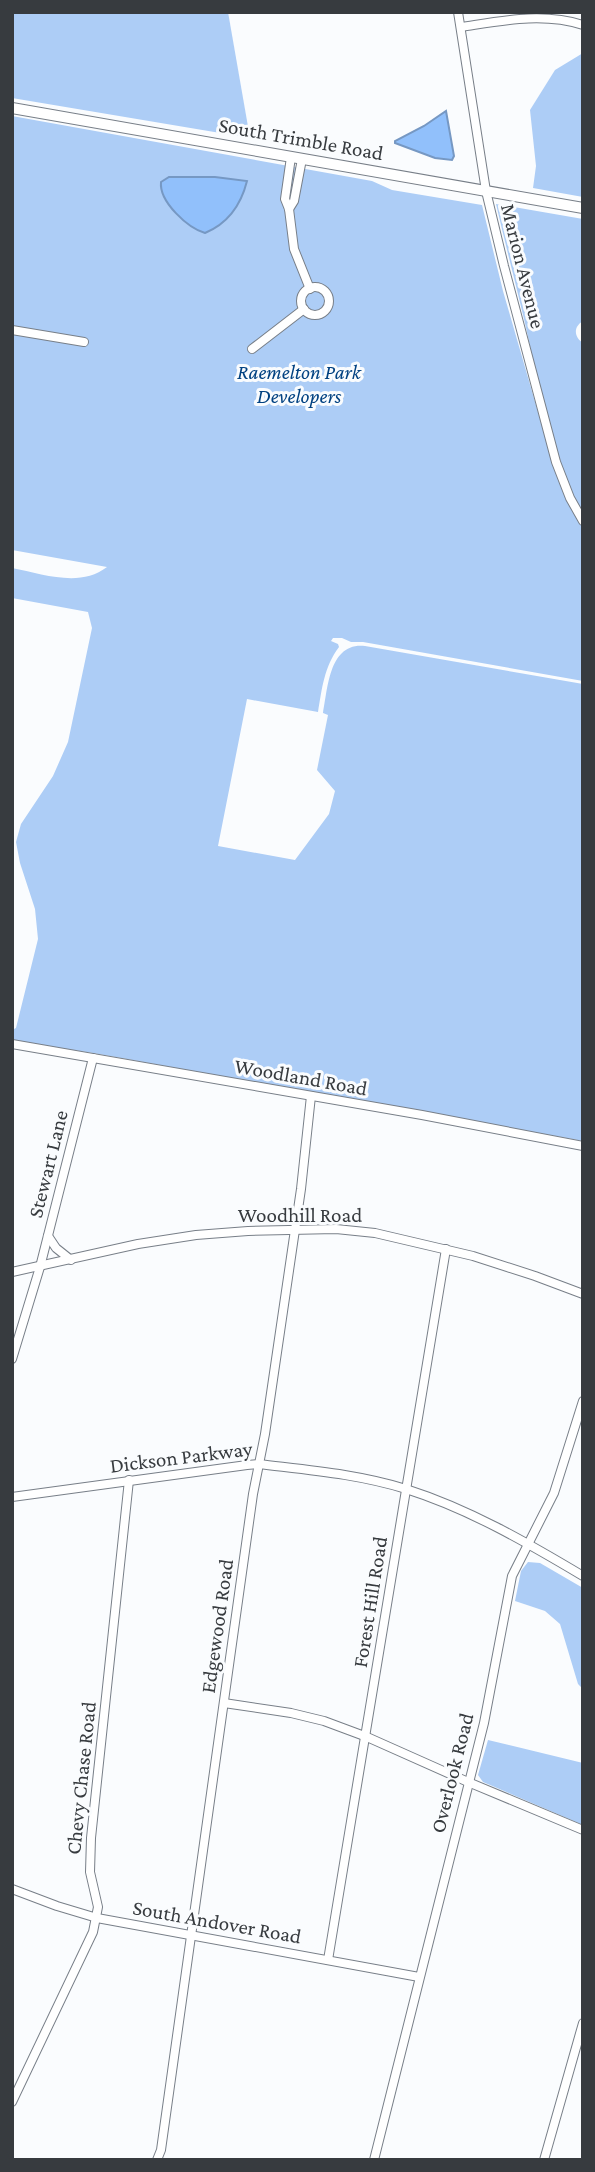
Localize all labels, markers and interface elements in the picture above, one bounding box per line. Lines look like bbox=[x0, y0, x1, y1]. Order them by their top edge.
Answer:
street label: South Trimble Road bbox=[217, 113, 385, 165]
street label: Marion Avenue bbox=[496, 201, 550, 331]
park label: Raemelton Park Developers bbox=[237, 360, 362, 408]
street label: Woodland Road bbox=[233, 1054, 369, 1100]
street label: Stewart Lane bbox=[23, 1108, 73, 1220]
street label: Woodhill Road bbox=[238, 1203, 362, 1227]
street label: Dickson Parkway bbox=[108, 1436, 254, 1478]
street label: Forest Hill Road bbox=[348, 1535, 392, 1669]
street label: Edgewood Road bbox=[196, 1557, 238, 1695]
street label: Chevy Chase Road bbox=[61, 1700, 101, 1856]
street label: Overlook Road bbox=[425, 1710, 479, 1836]
street label: South Andover Road bbox=[131, 1895, 303, 1949]

